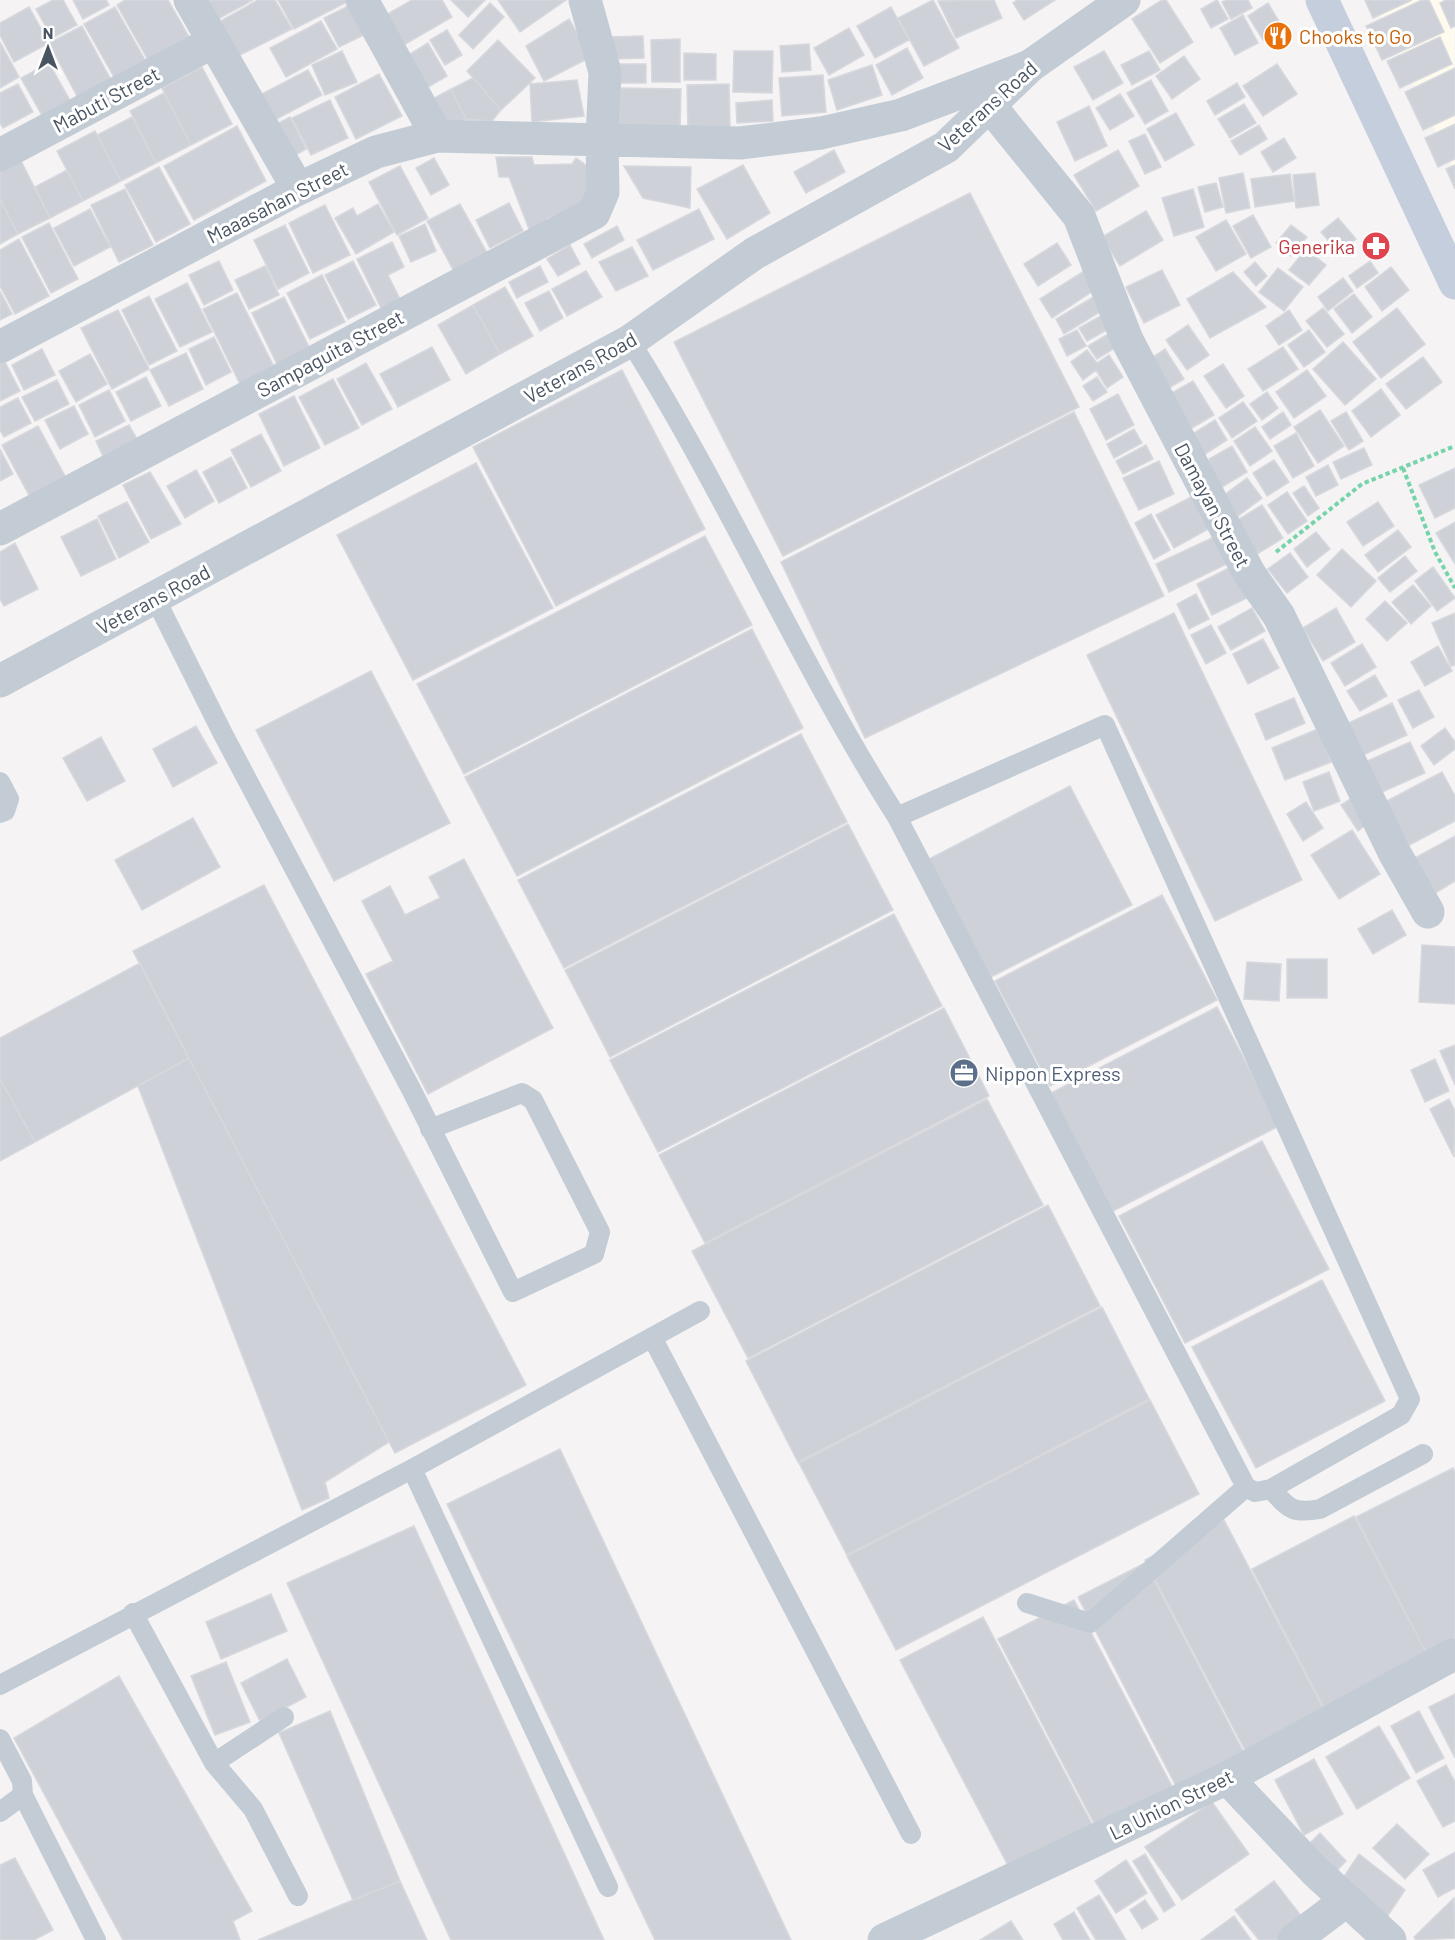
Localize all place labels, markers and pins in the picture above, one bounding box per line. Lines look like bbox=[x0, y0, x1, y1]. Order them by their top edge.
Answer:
restaurant icon: Chooks to Go bbox=[1262, 20, 1294, 52]
place label: Chooks to Go bbox=[1299, 24, 1412, 48]
pharmacy icon: Generika bbox=[1360, 230, 1392, 262]
place label: Generika bbox=[1278, 234, 1355, 258]
office icon: Nippon Express bbox=[948, 1057, 980, 1089]
place label: Nippon Express bbox=[985, 1061, 1121, 1085]

